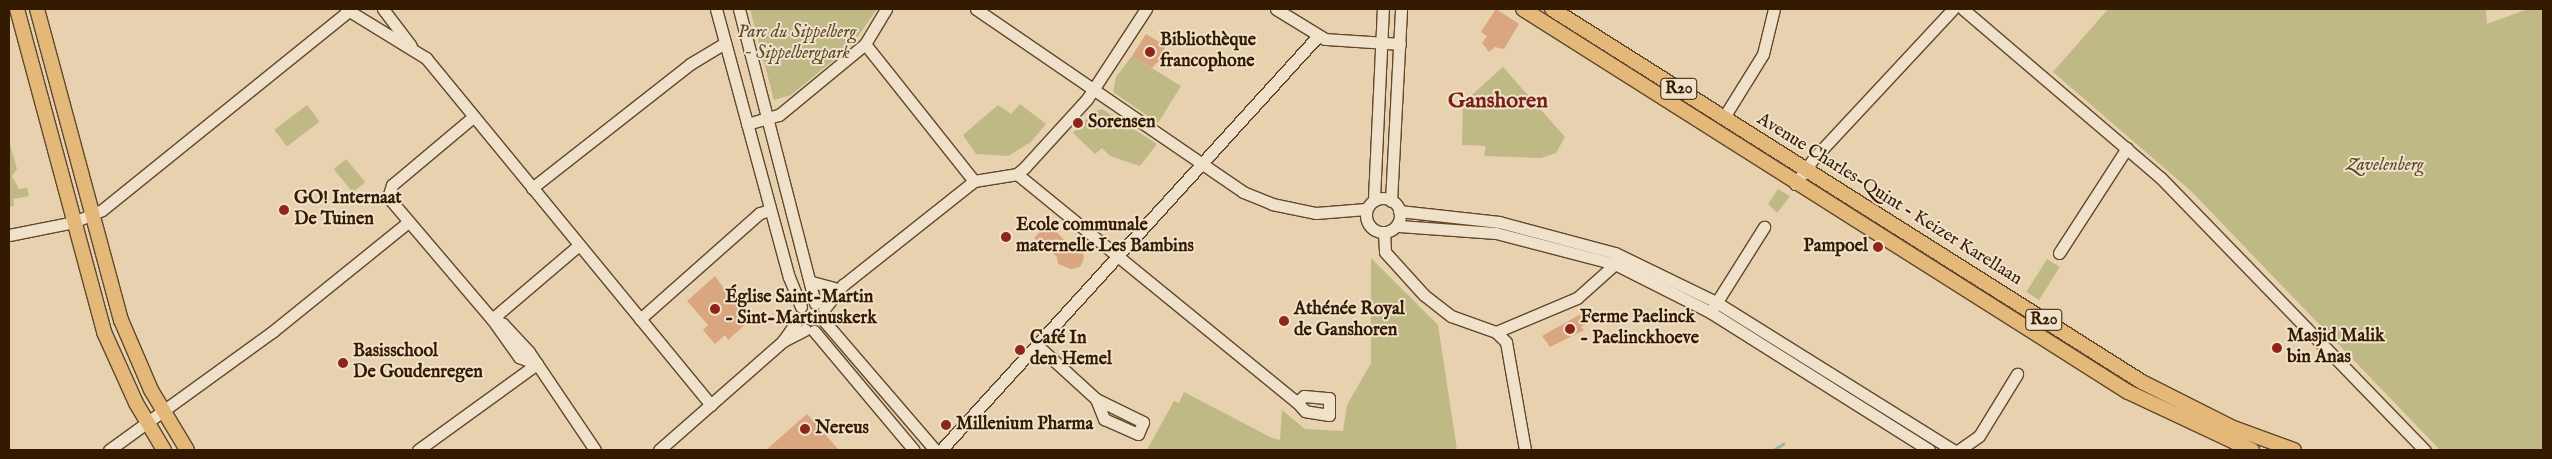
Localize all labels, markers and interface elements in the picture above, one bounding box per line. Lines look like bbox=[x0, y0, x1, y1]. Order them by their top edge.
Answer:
park label: Parc du Sippelberg - Sippelbergpark bbox=[738, 23, 856, 66]
place label: Bibliothèque francophone bbox=[1160, 31, 1256, 74]
marker: Bibliothèque francophone bbox=[1144, 46, 1156, 58]
road number: R20 bbox=[1660, 76, 1698, 102]
district label: Ganshoren bbox=[1448, 89, 1548, 115]
street label: Avenue Charles-Quint - Keizer Karellaan bbox=[1753, 109, 2025, 291]
place label: Sorensen bbox=[1088, 112, 1156, 134]
marker: Sorensen bbox=[1072, 117, 1084, 129]
park label: Zavelenberg bbox=[2346, 155, 2424, 177]
place label: GO! Internaat De Tuinen bbox=[294, 189, 402, 232]
marker: GO! Internaat De Tuinen bbox=[278, 204, 290, 216]
place label: Ecole communale maternelle Les Bambins bbox=[1016, 216, 1194, 258]
marker: Ecole communale maternelle Les Bambins bbox=[1000, 231, 1012, 243]
place label: Pampoel bbox=[1803, 236, 1868, 258]
marker: Pampoel bbox=[1872, 241, 1884, 253]
place label: Église Saint-Martin - Sint-Martinuskerk bbox=[725, 288, 877, 330]
place label: Athénée Royal de Ganshoren bbox=[1294, 300, 1405, 342]
marker: Église Saint-Martin - Sint-Martinuskerk bbox=[709, 303, 721, 315]
road number: R20 bbox=[2025, 306, 2063, 334]
place label: Ferme Paelinck - Paelinckhoeve bbox=[1580, 308, 1699, 350]
marker: Athénée Royal de Ganshoren bbox=[1278, 315, 1290, 327]
marker: Ferme Paelinck - Paelinckhoeve bbox=[1564, 323, 1576, 335]
place label: Masjid Malik bin Anas bbox=[2287, 327, 2385, 369]
place label: Café In den Hemel bbox=[1030, 329, 1112, 372]
place label: Basisschool De Goudenregen bbox=[353, 342, 483, 384]
marker: Masjid Malik bin Anas bbox=[2271, 342, 2283, 354]
marker: Café In den Hemel bbox=[1014, 344, 1026, 356]
marker: Basisschool De Goudenregen bbox=[337, 357, 349, 369]
place label: Millenium Pharma bbox=[956, 414, 1093, 436]
place label: Nereus bbox=[815, 418, 869, 440]
marker: Millenium Pharma bbox=[940, 419, 952, 431]
marker: Nereus bbox=[799, 423, 811, 435]

